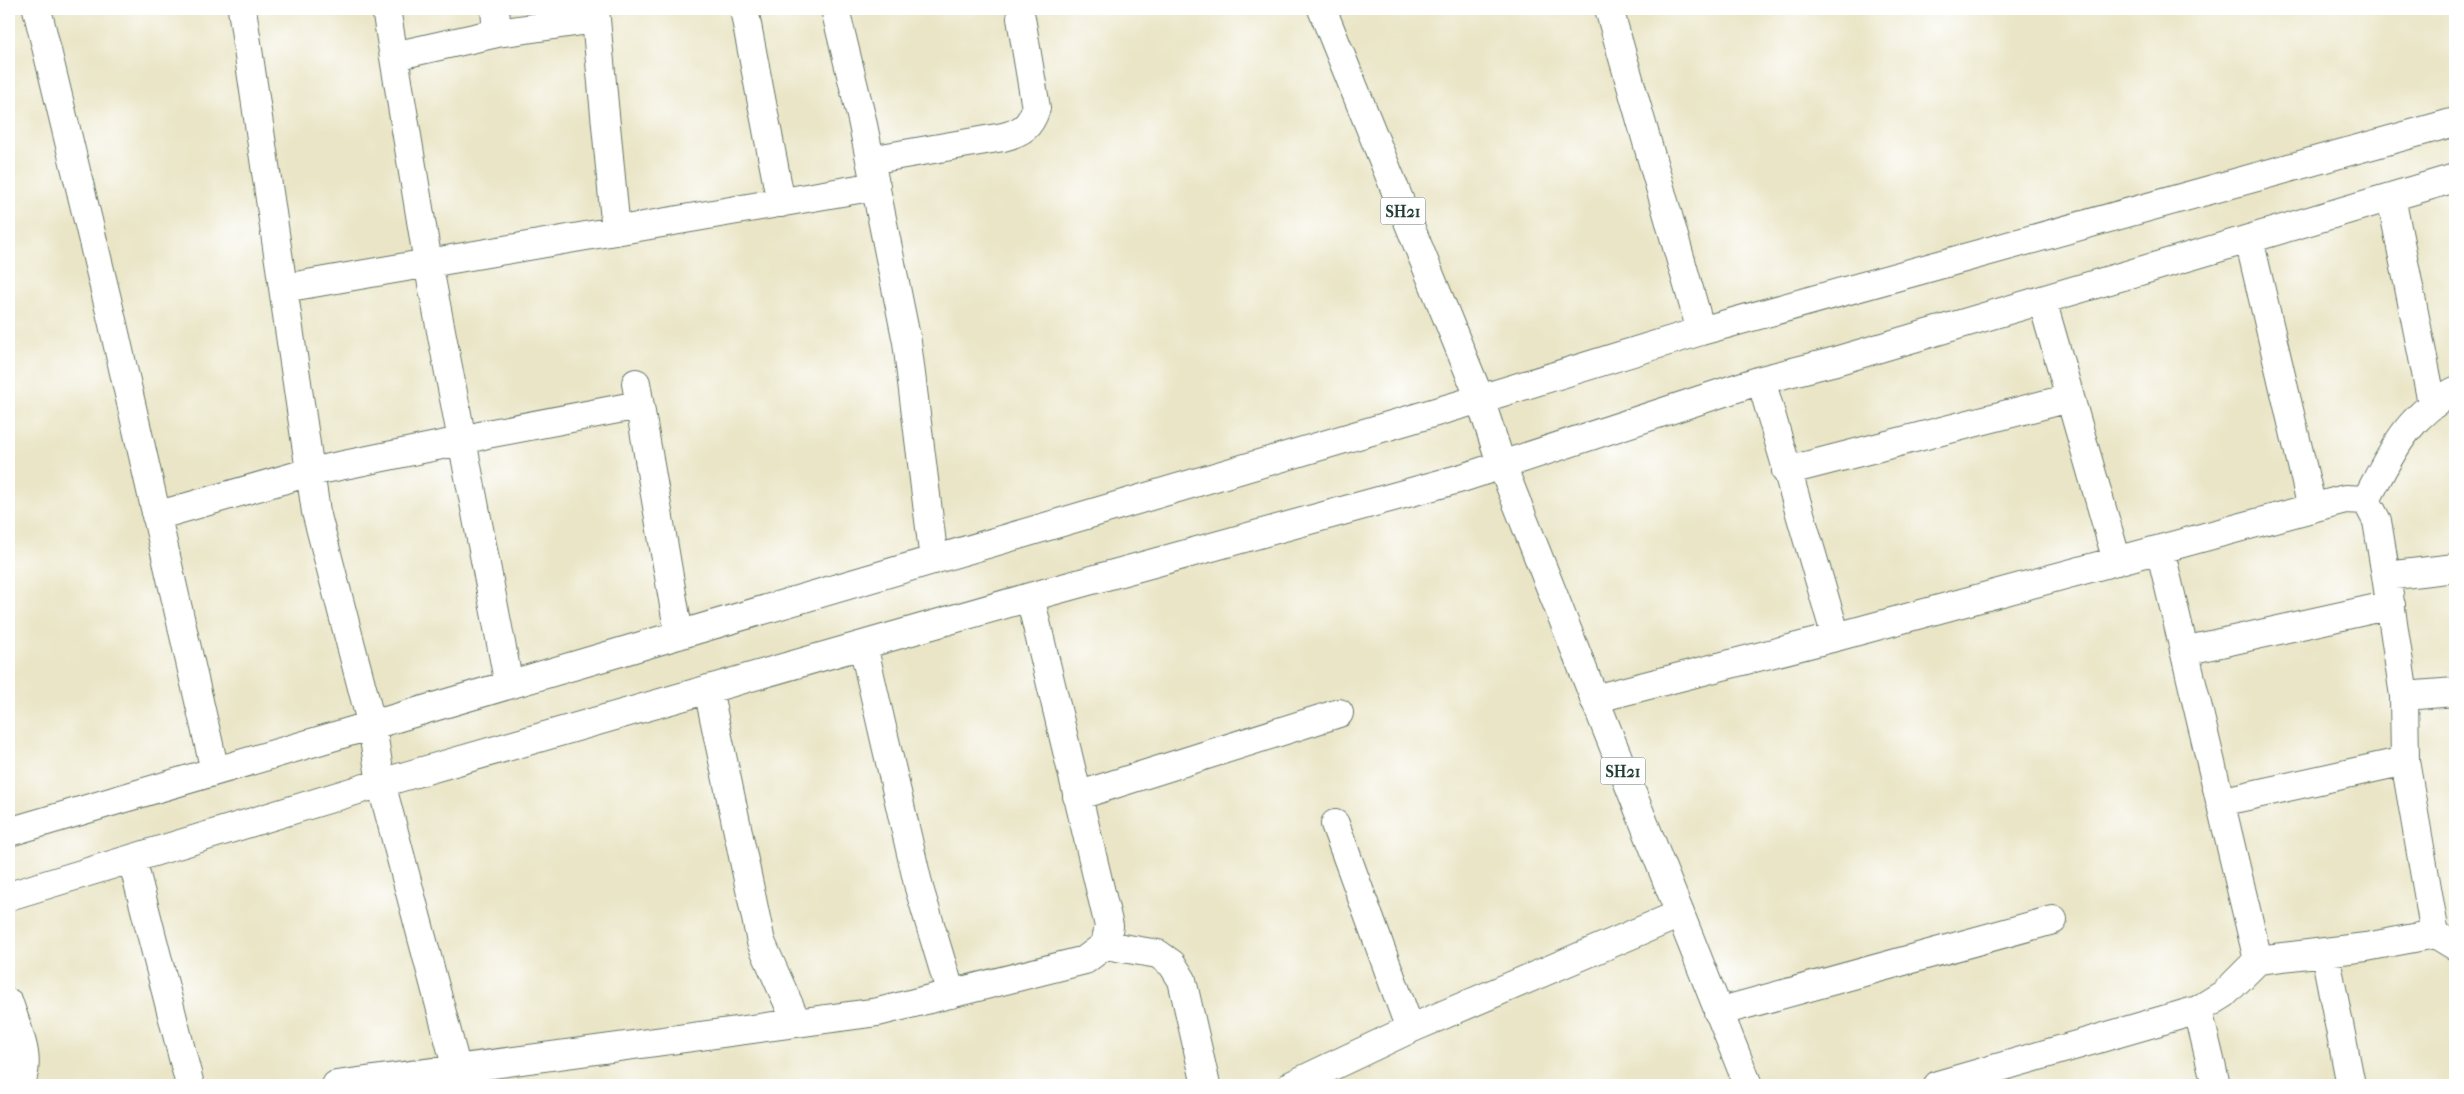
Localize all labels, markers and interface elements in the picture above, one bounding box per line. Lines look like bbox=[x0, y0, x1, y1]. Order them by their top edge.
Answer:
road number: SH21 bbox=[1380, 198, 1426, 225]
road number: SH21 bbox=[1600, 758, 1646, 784]

